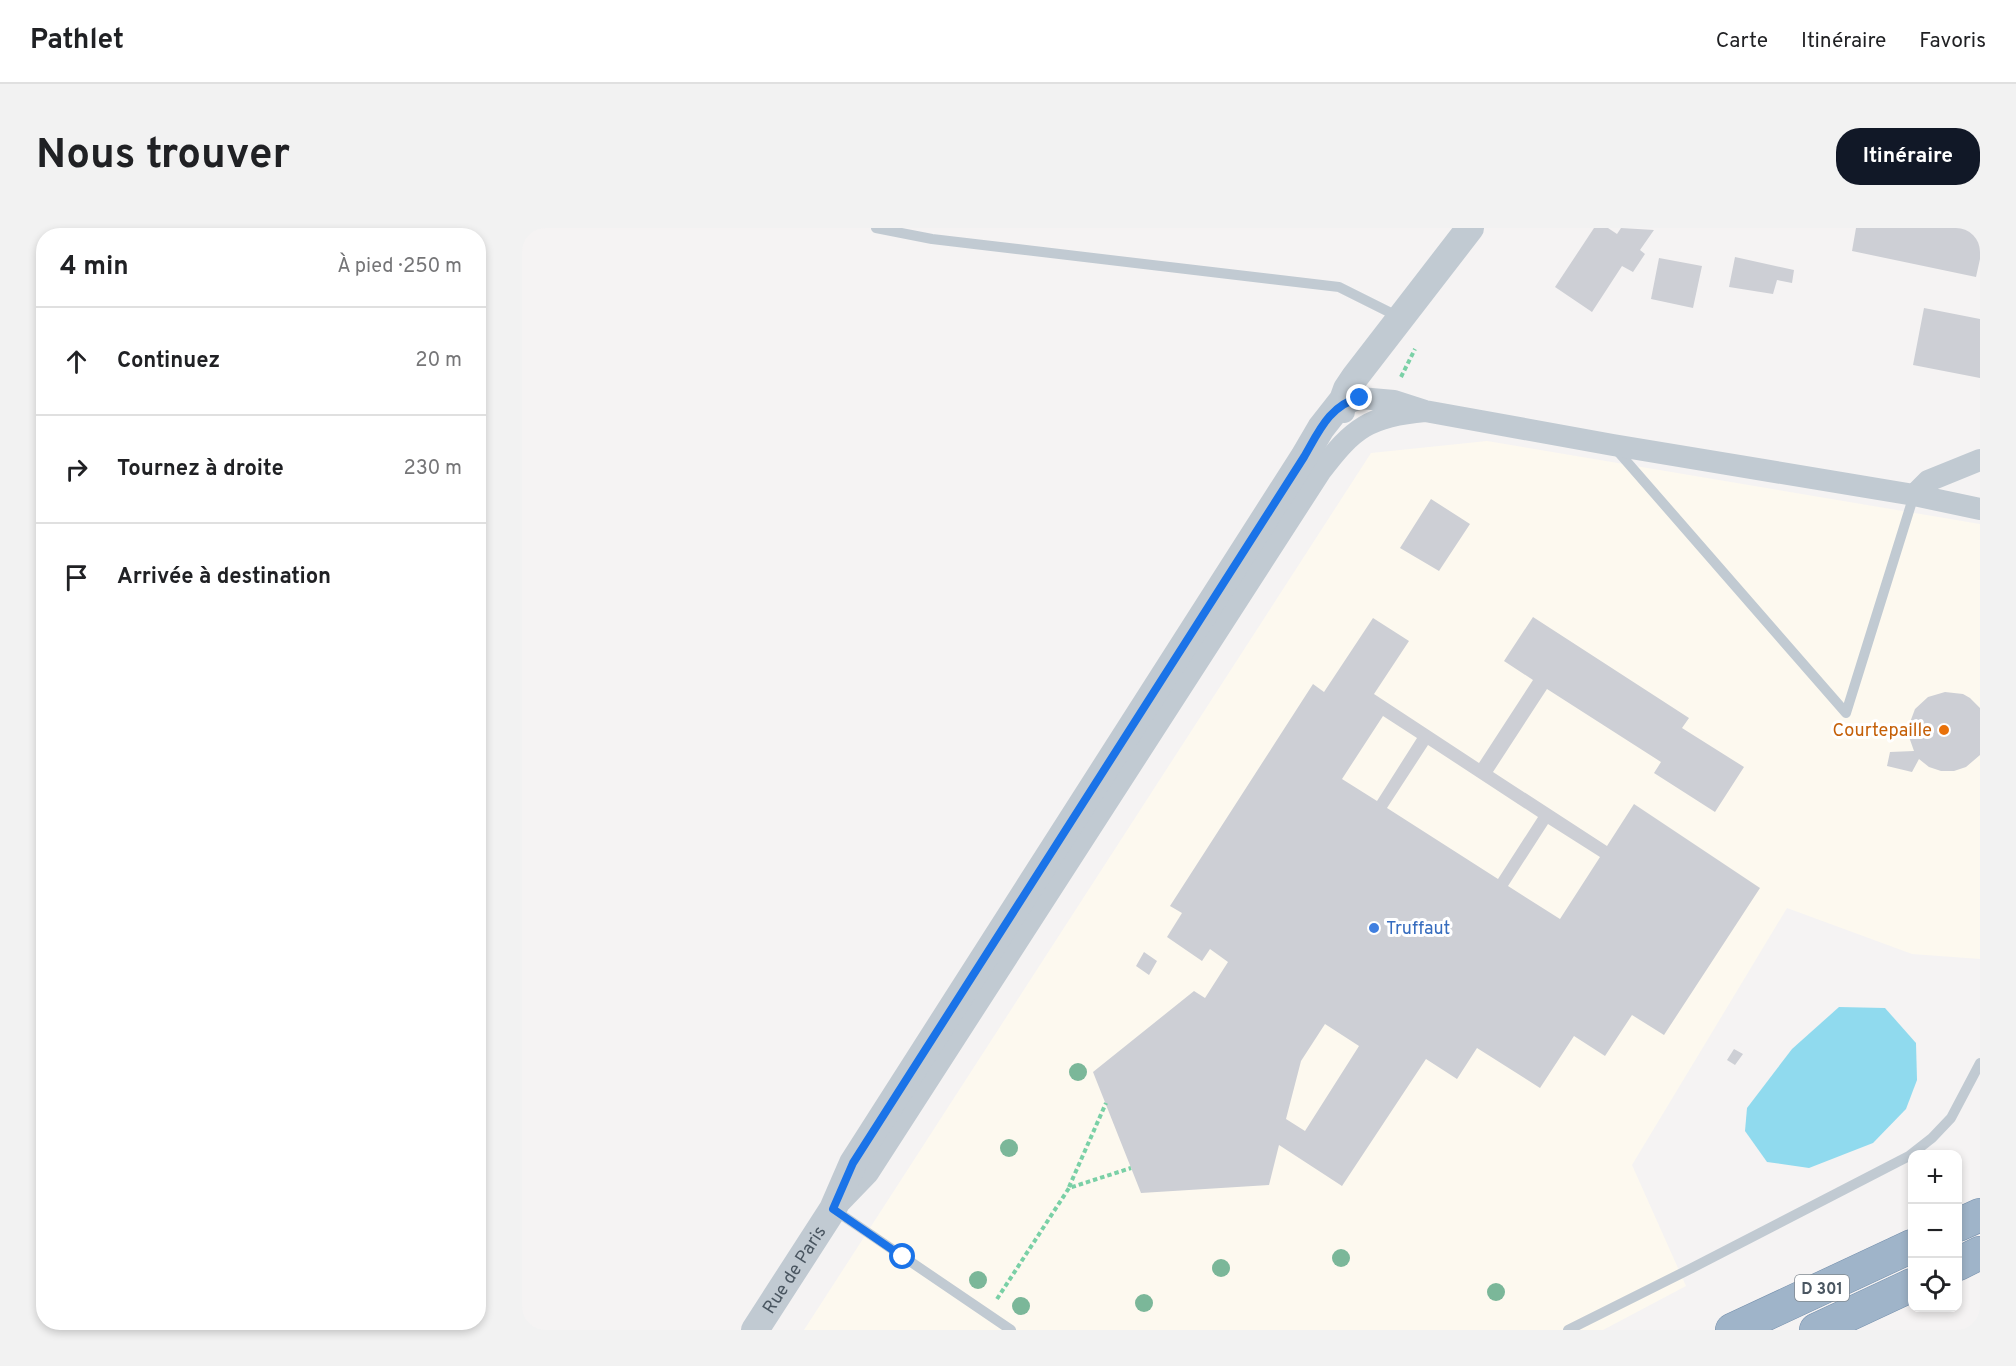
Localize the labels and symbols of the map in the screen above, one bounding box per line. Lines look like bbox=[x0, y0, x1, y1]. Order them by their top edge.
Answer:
route end bbox=[1346, 384, 1372, 410]
place label: Courtepaille bbox=[1833, 720, 1932, 743]
marker: Courtepaille bbox=[1937, 723, 1951, 737]
place label: Truffaut bbox=[1386, 918, 1450, 941]
marker: Truffaut bbox=[1367, 921, 1381, 935]
street label: Rue de Paris bbox=[758, 1222, 832, 1319]
route start bbox=[889, 1243, 915, 1269]
road number: D 301 bbox=[1795, 1275, 1849, 1301]

